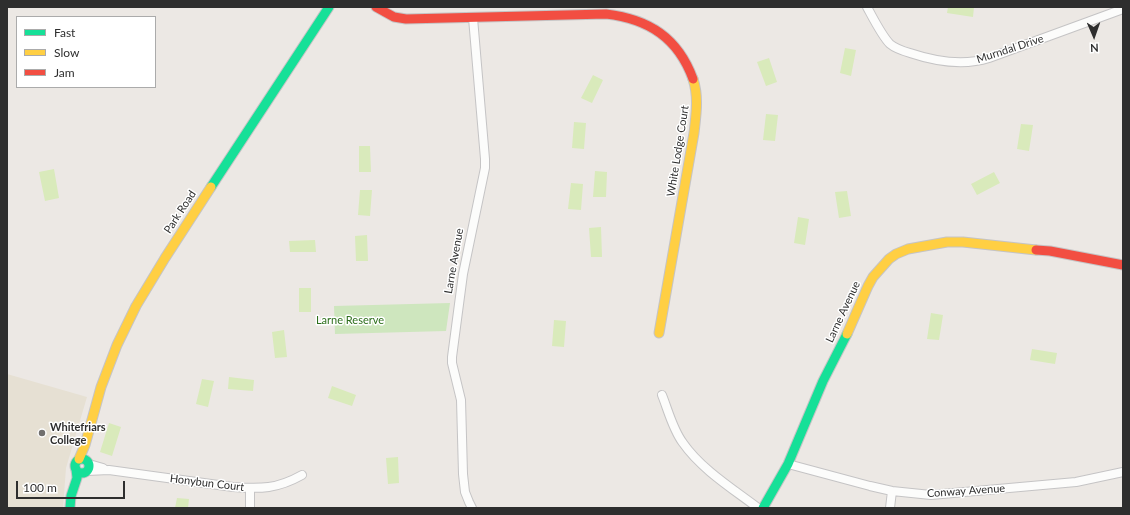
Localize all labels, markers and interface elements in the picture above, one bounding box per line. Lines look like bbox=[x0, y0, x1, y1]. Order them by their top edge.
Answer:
legend bbox=[16, 16, 156, 88]
north arrow bbox=[1074, 16, 1114, 56]
text: Fast bbox=[54, 25, 75, 40]
street label: Murndal Drive bbox=[975, 32, 1045, 66]
text: N bbox=[1090, 42, 1099, 55]
text: Slow bbox=[54, 45, 79, 60]
text: Jam bbox=[54, 65, 75, 80]
street label: White Lodge Court bbox=[664, 104, 692, 198]
street label: Park Road bbox=[161, 188, 199, 236]
street label: Larne Avenue bbox=[442, 227, 466, 295]
street label: Larne Avenue bbox=[823, 279, 863, 345]
park label: Larne Reserve bbox=[316, 313, 384, 327]
place label: Whitefriars College bbox=[50, 420, 106, 446]
marker: Whitefriars College bbox=[37, 428, 47, 438]
street label: Honybun Court bbox=[169, 472, 245, 494]
scale bar bbox=[18, 473, 127, 499]
text: 100 m bbox=[23, 480, 57, 495]
street label: Conway Avenue bbox=[926, 482, 1006, 500]

